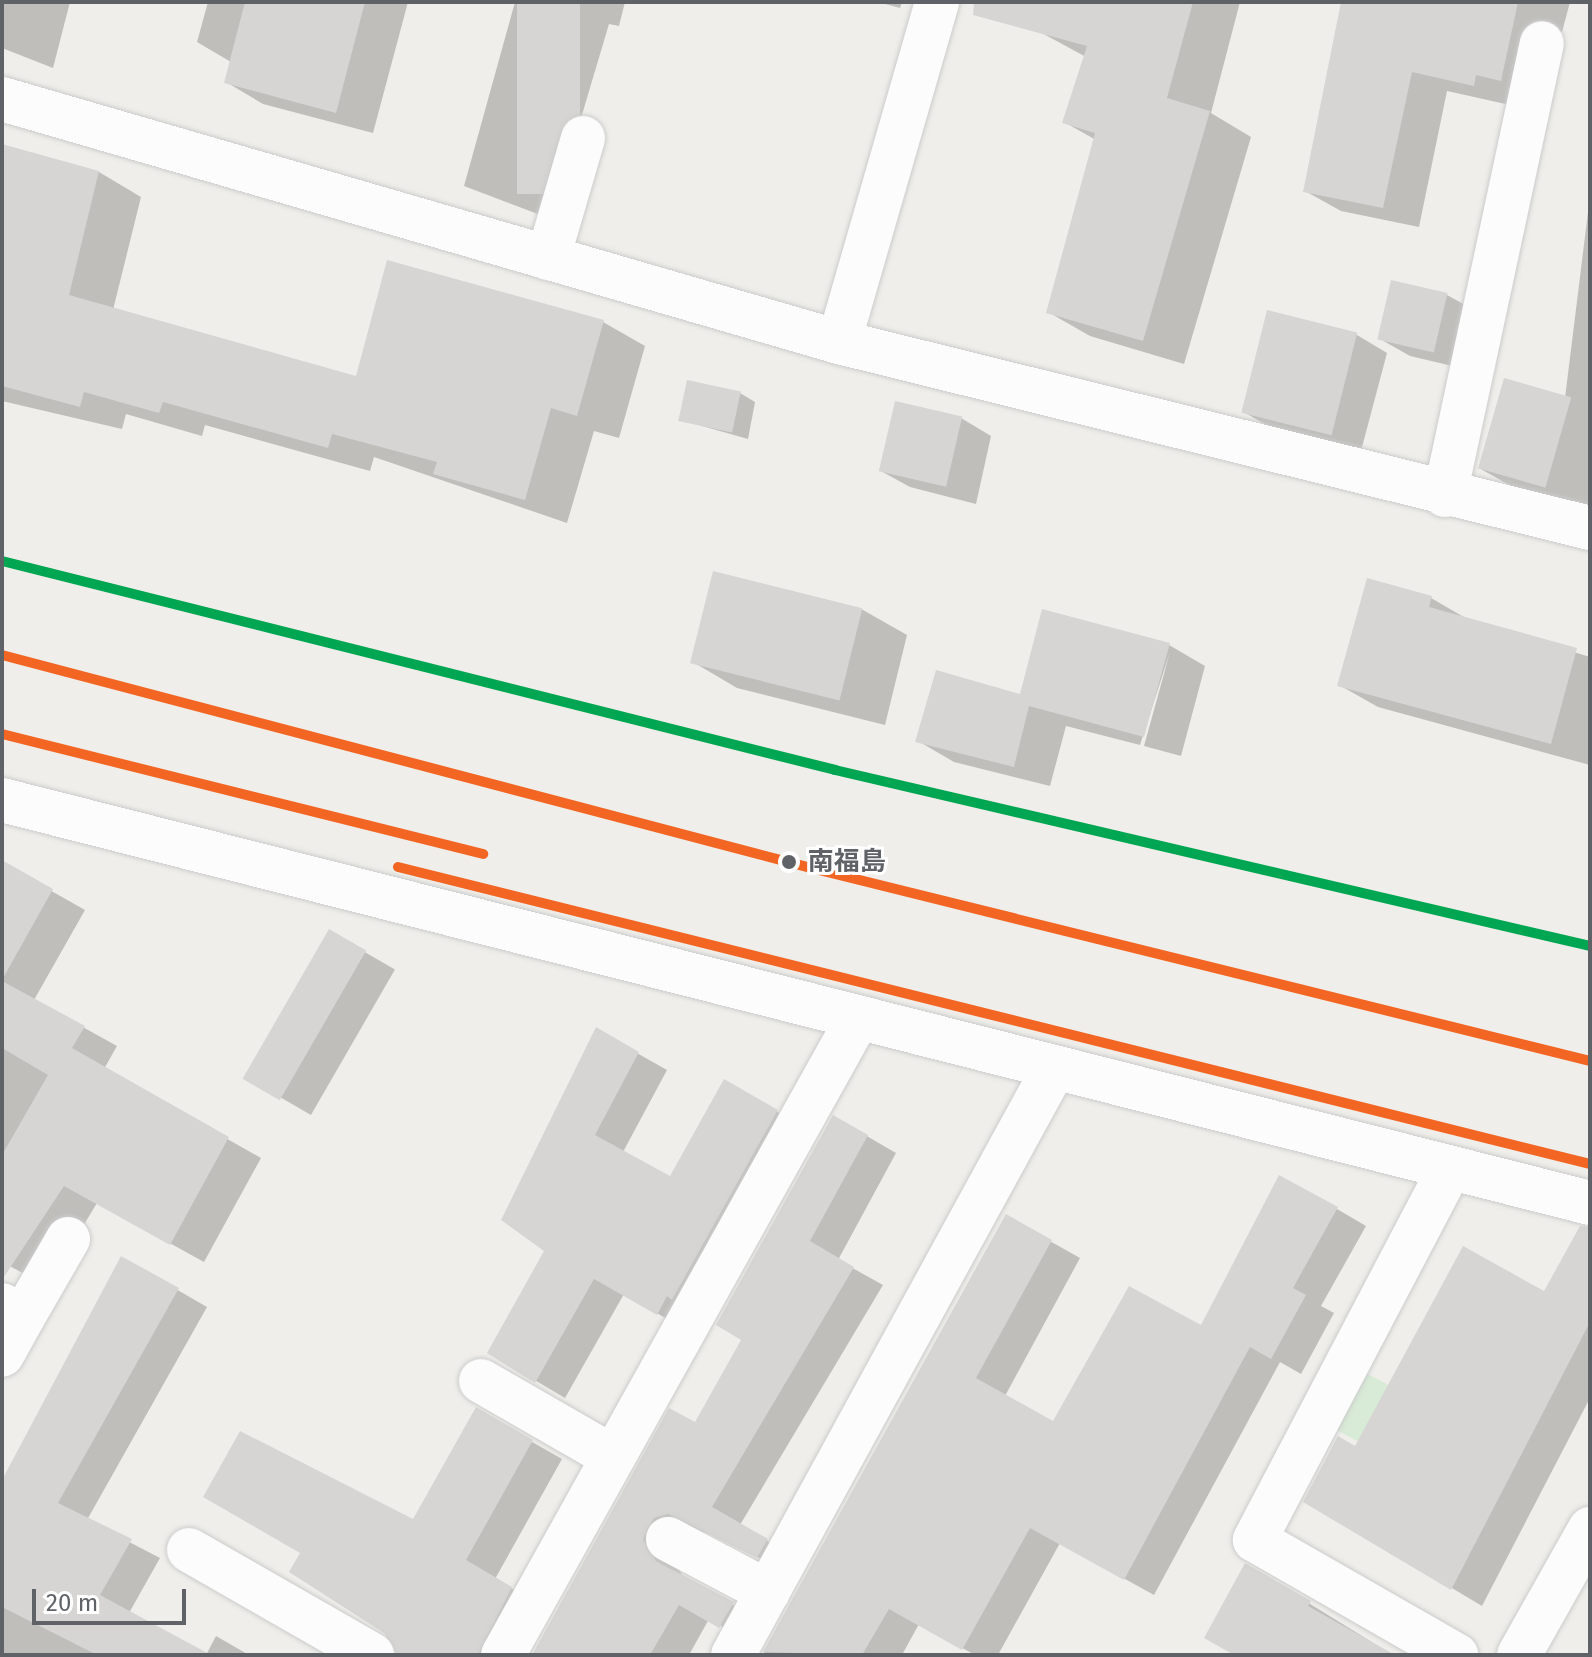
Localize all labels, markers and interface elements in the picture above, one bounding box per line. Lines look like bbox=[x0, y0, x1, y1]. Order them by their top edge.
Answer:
place label: 南福島 bbox=[808, 846, 886, 878]
marker: 南福島 bbox=[777, 850, 801, 874]
scale bar bbox=[36, 1573, 190, 1623]
text: 20 m bbox=[46, 1589, 98, 1617]

